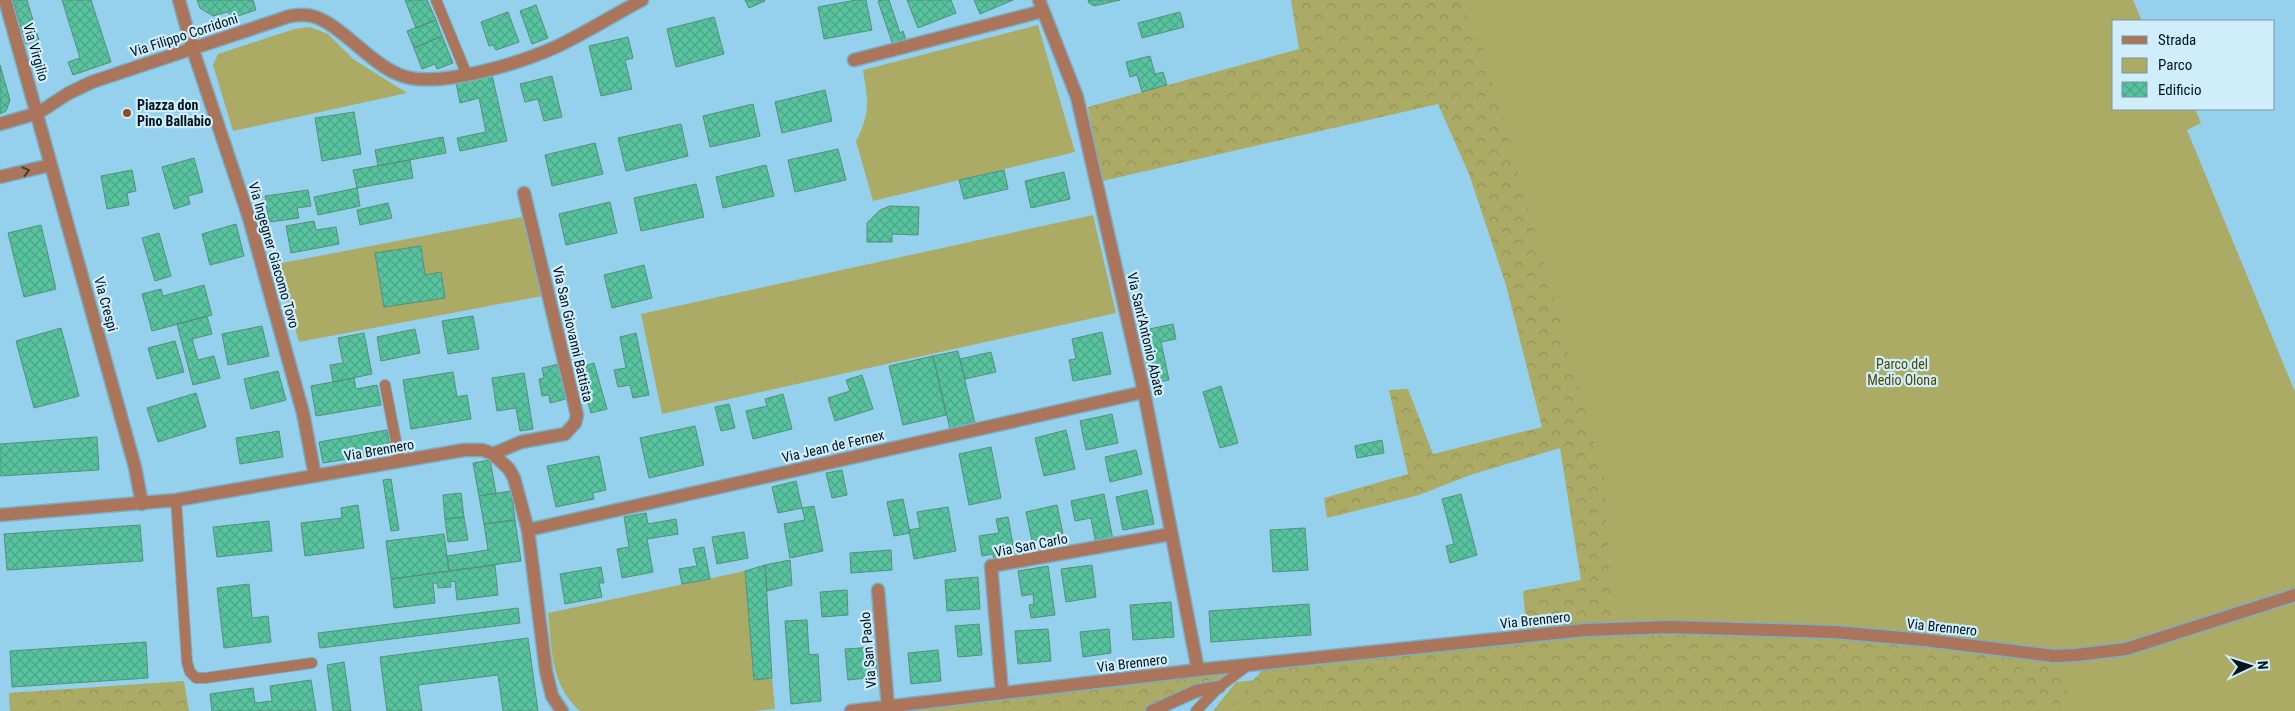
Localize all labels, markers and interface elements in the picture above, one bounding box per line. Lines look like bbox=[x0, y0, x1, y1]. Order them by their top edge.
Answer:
street label: Via Filippo Corridoni bbox=[128, 10, 240, 60]
legend bbox=[2112, 20, 2275, 110]
street label: Via Virgilio bbox=[20, 21, 52, 83]
text: Strada bbox=[2158, 31, 2196, 49]
text: Parco bbox=[2158, 56, 2192, 74]
text: Edificio bbox=[2158, 81, 2201, 99]
place label: Piazza don Pino Ballabio bbox=[137, 97, 211, 129]
marker: Piazza don Pino Ballabio bbox=[121, 107, 133, 119]
one-way arrow bbox=[21, 166, 30, 177]
street label: Via Ingegner Giacomo Tovo bbox=[245, 180, 303, 330]
street label: Via San Giovanni Battista bbox=[550, 264, 596, 404]
street label: Via Sant'Antonio Abate bbox=[1124, 271, 1168, 398]
street label: Via Crespi bbox=[91, 275, 121, 333]
park label: Parco del Medio Olona bbox=[1867, 356, 1937, 388]
street label: Via Jean de Fernex bbox=[780, 426, 886, 466]
street label: Via Brennero bbox=[343, 436, 415, 464]
street label: Via San Carlo bbox=[993, 530, 1069, 560]
street label: Via Brennero bbox=[1499, 608, 1571, 632]
street label: Via San Paolo bbox=[857, 611, 879, 689]
street label: Via Brennero bbox=[1906, 615, 1978, 639]
north arrow bbox=[2225, 641, 2275, 691]
street label: Via Brennero bbox=[1096, 651, 1168, 675]
text: N bbox=[2255, 660, 2271, 670]

